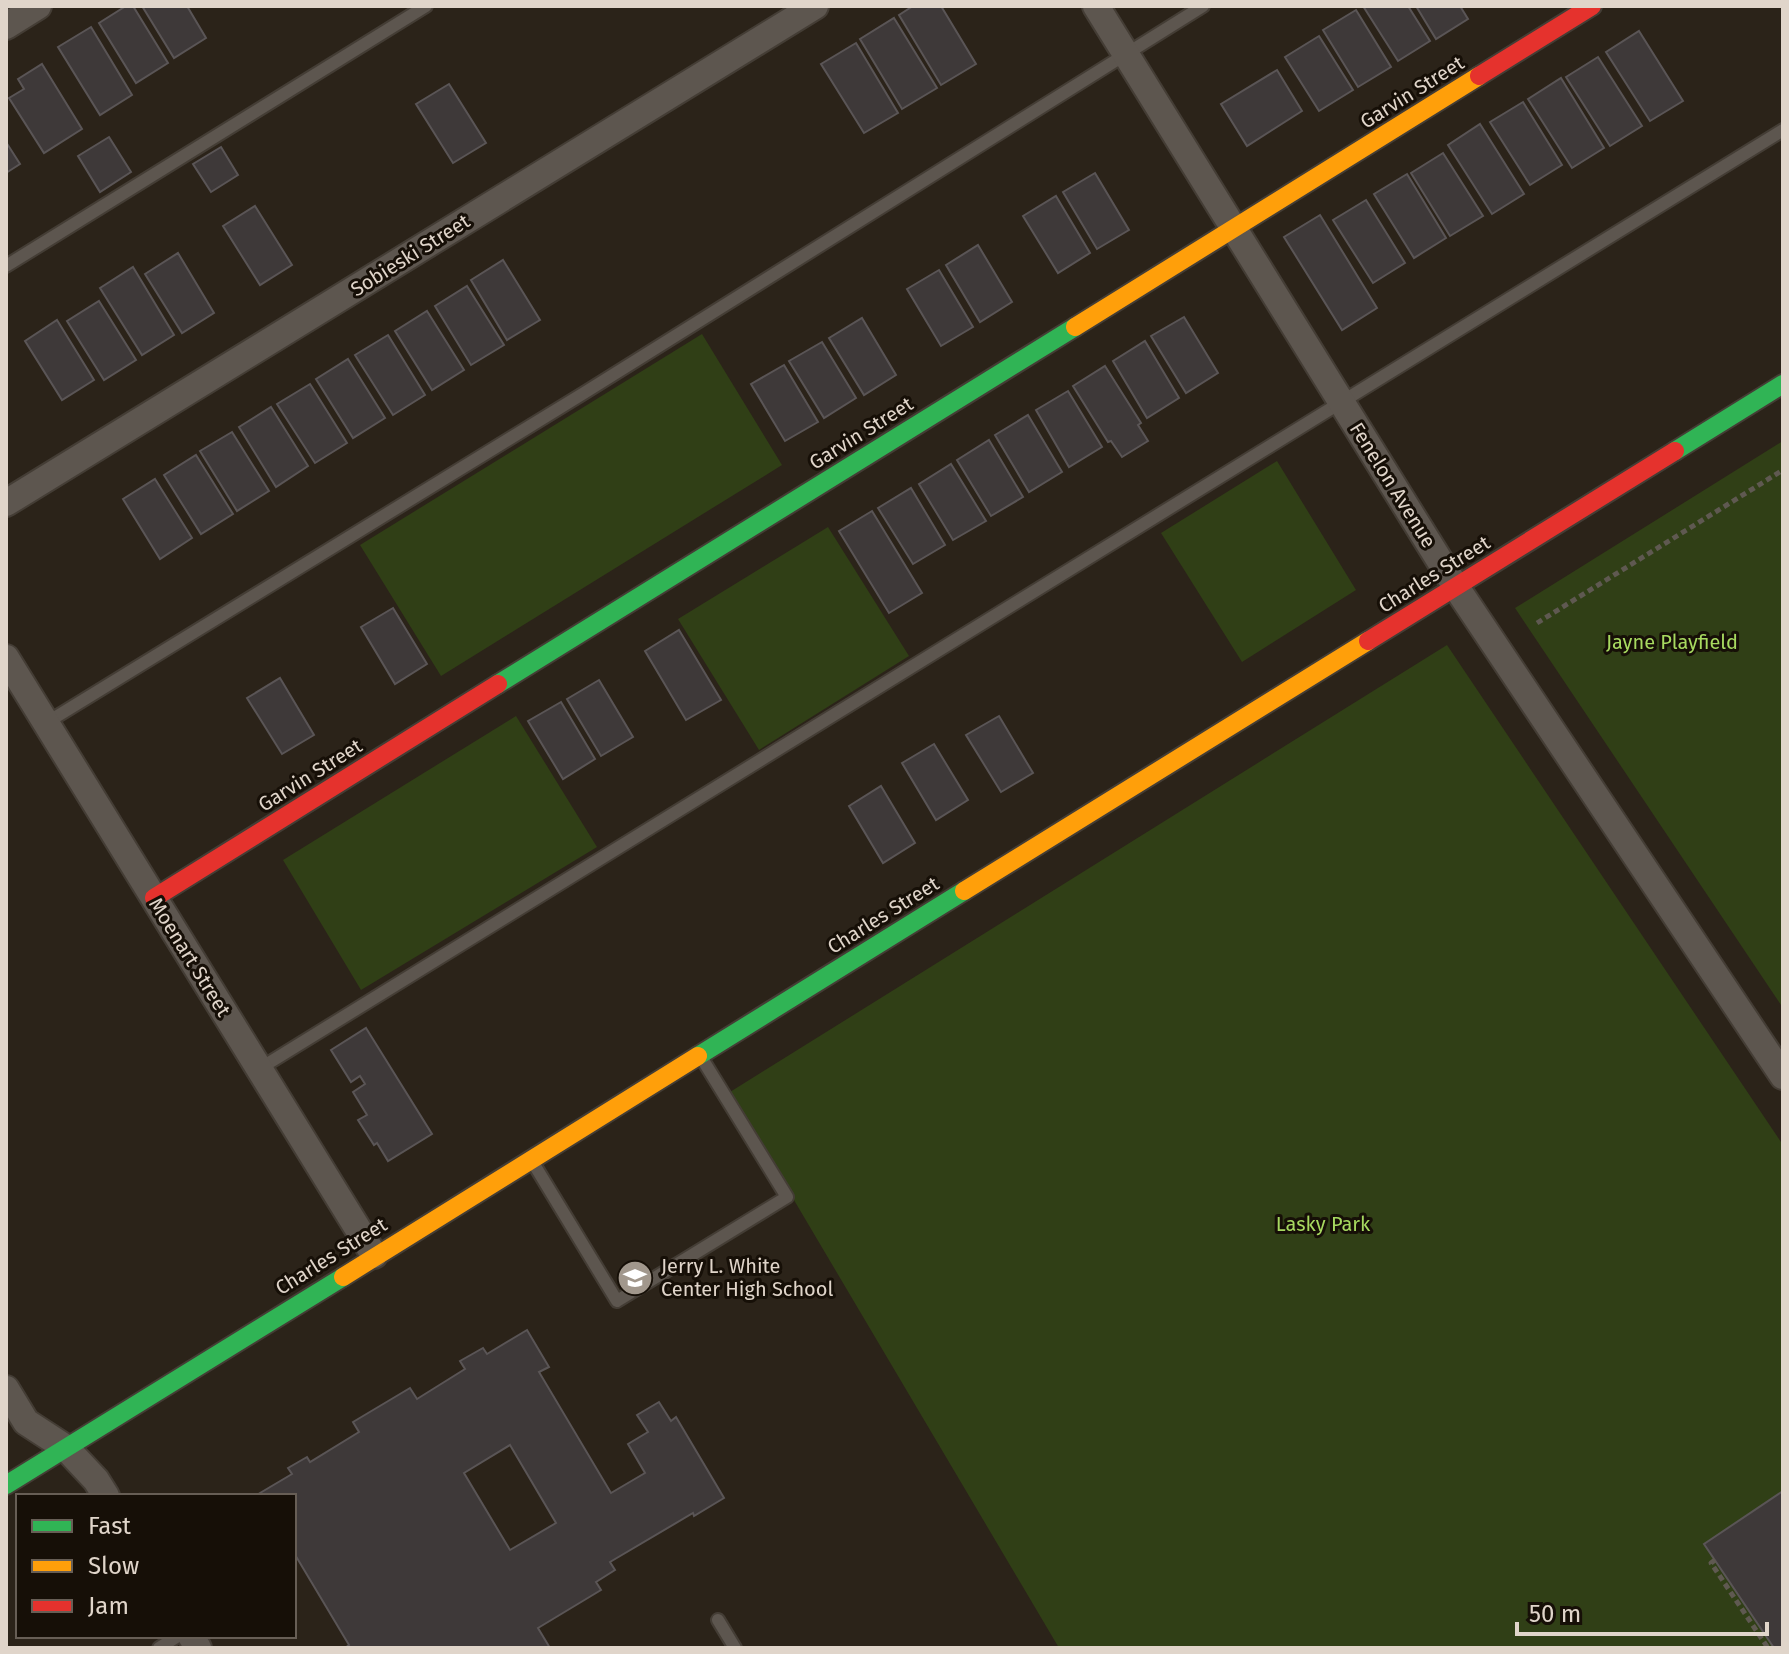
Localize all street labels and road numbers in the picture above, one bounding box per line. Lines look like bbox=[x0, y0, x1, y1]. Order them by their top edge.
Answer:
street label: Garvin Street bbox=[1356, 50, 1469, 133]
street label: Sobieski Street bbox=[346, 208, 475, 301]
street label: Garvin Street bbox=[805, 391, 918, 474]
street label: Fenelon Avenue bbox=[1345, 418, 1441, 552]
street label: Charles Street bbox=[1374, 530, 1495, 618]
street label: Garvin Street bbox=[254, 733, 367, 816]
street label: Charles Street bbox=[823, 871, 944, 959]
street label: Moenart Street bbox=[144, 893, 236, 1021]
street label: Charles Street bbox=[271, 1212, 392, 1300]

